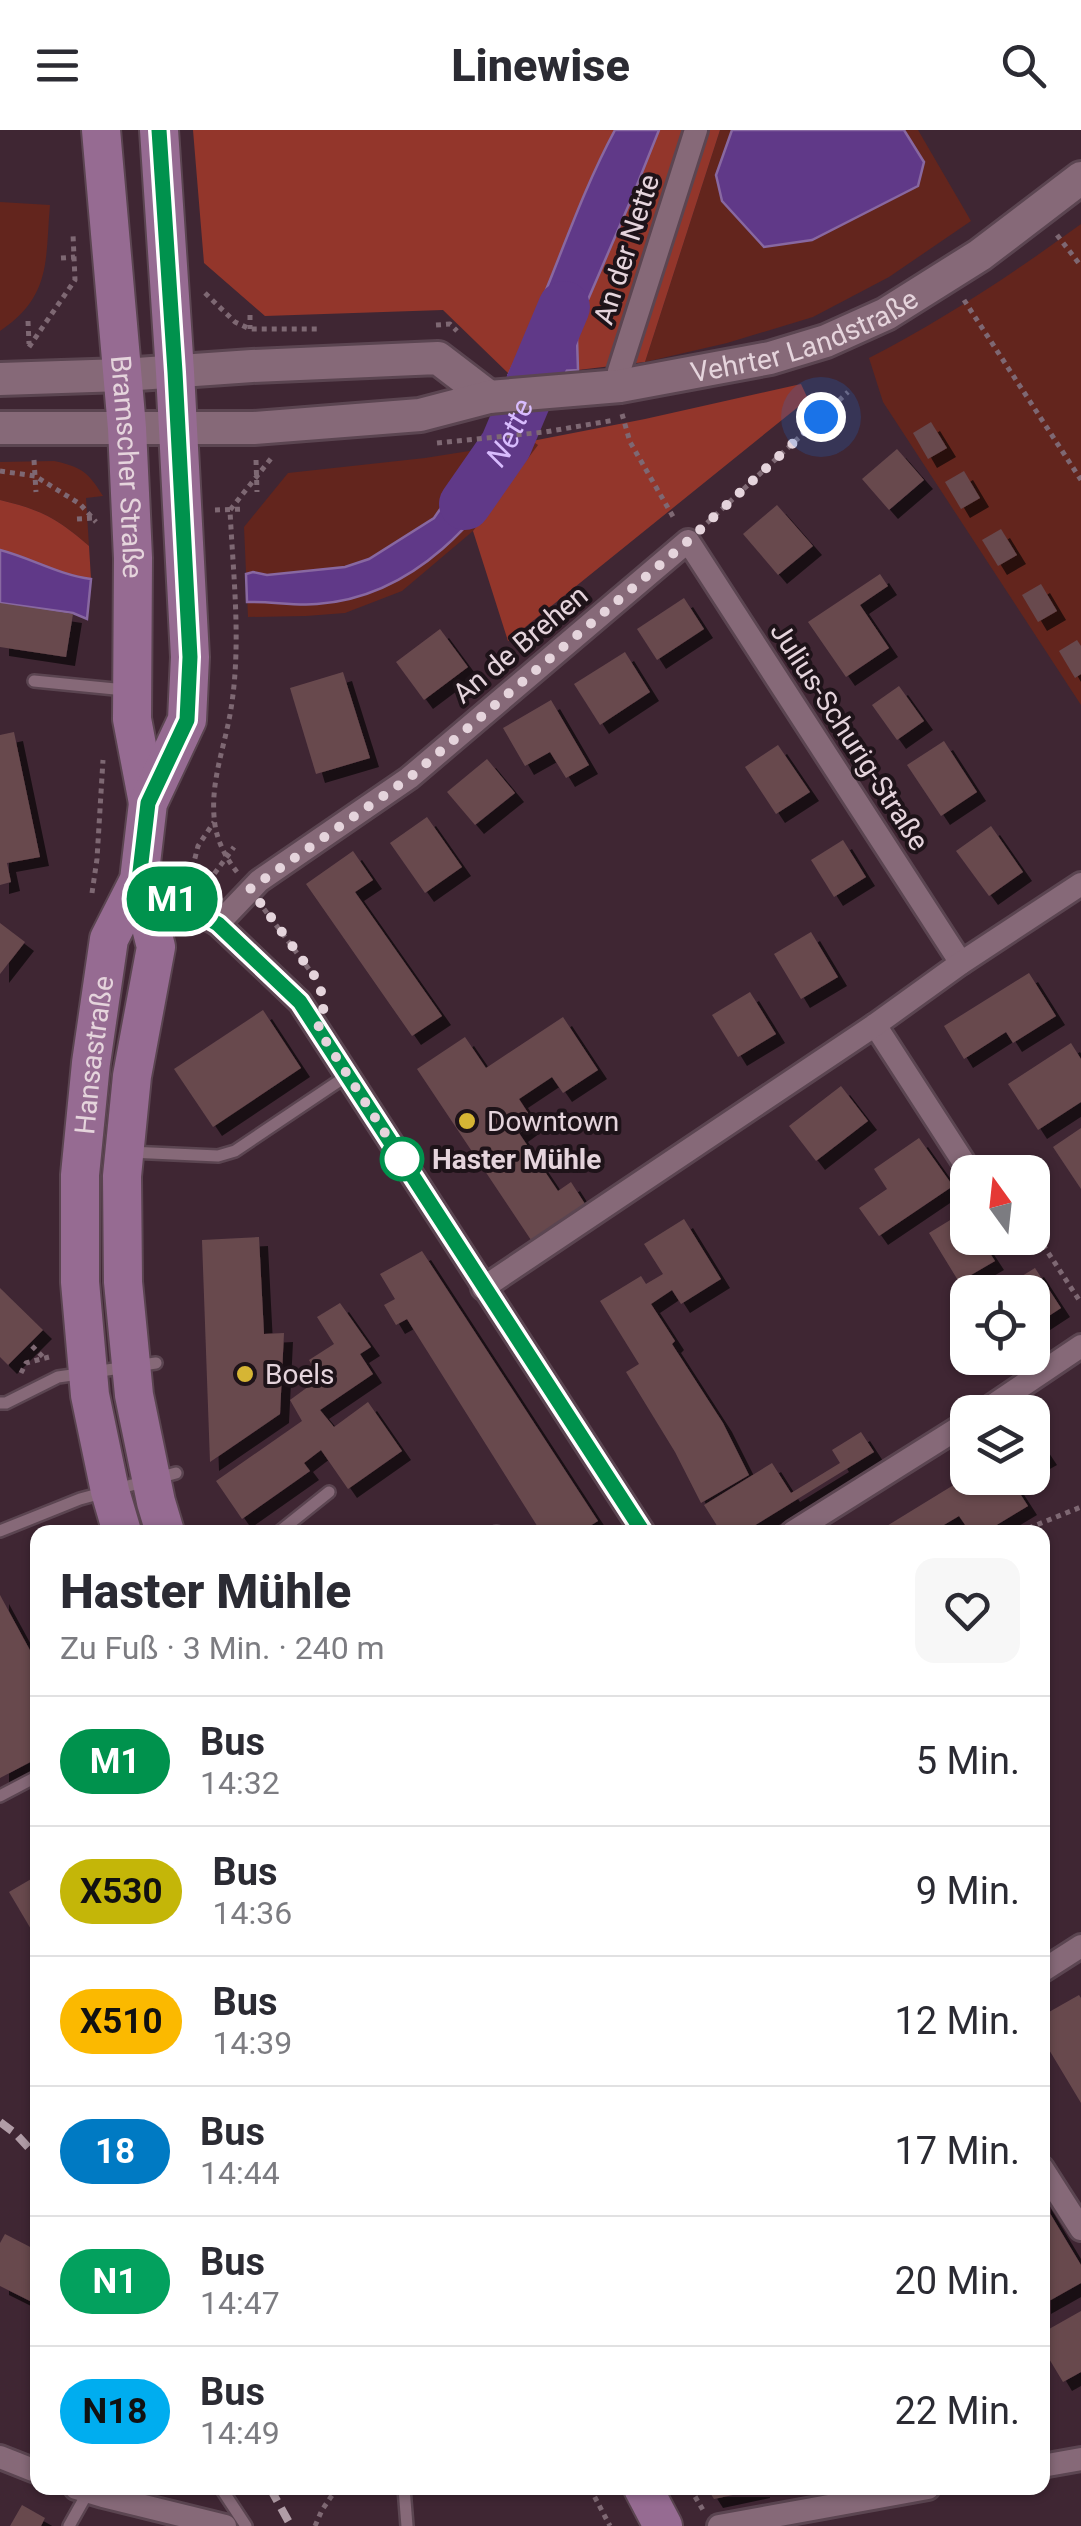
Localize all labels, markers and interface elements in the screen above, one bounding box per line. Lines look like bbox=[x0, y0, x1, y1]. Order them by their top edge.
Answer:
icon: menu bbox=[30, 38, 85, 93]
icon: search bbox=[996, 38, 1051, 93]
text: Linewise bbox=[451, 39, 630, 92]
street label: An der Nette bbox=[587, 170, 666, 328]
street label: Vehrter Landstraße bbox=[688, 282, 924, 389]
street label: Bramscher Straße bbox=[104, 354, 149, 579]
your location bbox=[796, 392, 846, 442]
water label: Nette bbox=[479, 393, 540, 473]
street label: An de Brehen bbox=[446, 579, 594, 710]
street label: Julius-Schurig-Straße bbox=[763, 616, 936, 857]
line badge: M1 bbox=[127, 866, 217, 932]
text: M1 bbox=[147, 879, 197, 920]
street label: Hansastraße bbox=[68, 974, 120, 1136]
place label: Downtown bbox=[487, 1105, 619, 1138]
marker: Downtown bbox=[456, 1110, 478, 1132]
marker: Haster Mühle bbox=[381, 1138, 423, 1180]
place label: Haster Mühle bbox=[432, 1143, 601, 1176]
north arrow bbox=[950, 1155, 1050, 1255]
map controls bbox=[950, 1155, 1050, 1495]
button: locate bbox=[950, 1275, 1050, 1375]
place label: Boels bbox=[265, 1358, 335, 1391]
marker: Boels bbox=[234, 1363, 256, 1385]
button: layers bbox=[950, 1395, 1050, 1495]
button: heart bbox=[915, 1558, 1020, 1663]
text: Haster Mühle bbox=[60, 1563, 351, 1620]
text: Zu Fuß · 3 Min. · 240 m bbox=[60, 1629, 385, 1667]
text: Bus bbox=[200, 1720, 265, 1764]
text: 5 Min. bbox=[916, 1739, 1020, 1783]
text: M1 bbox=[90, 1741, 140, 1782]
text: 14:32 bbox=[200, 1764, 280, 1802]
text: Bus bbox=[212, 1850, 278, 1894]
text: 9 Min. bbox=[916, 1869, 1020, 1913]
text: X530 bbox=[80, 1871, 162, 1912]
text: 14:36 bbox=[212, 1894, 292, 1932]
text: Bus bbox=[212, 1980, 278, 2024]
text: 12 Min. bbox=[894, 1999, 1020, 2043]
text: X510 bbox=[80, 2001, 162, 2042]
text: 14:39 bbox=[212, 2024, 292, 2062]
text: Bus bbox=[200, 2110, 265, 2154]
text: 17 Min. bbox=[894, 2129, 1020, 2173]
text: 18 bbox=[95, 2131, 135, 2172]
text: 14:44 bbox=[200, 2154, 280, 2192]
text: Bus bbox=[200, 2240, 265, 2284]
text: 20 Min. bbox=[894, 2259, 1020, 2303]
text: N1 bbox=[93, 2261, 137, 2302]
text: 14:47 bbox=[200, 2284, 280, 2322]
text: Bus bbox=[200, 2370, 265, 2414]
text: 22 Min. bbox=[894, 2389, 1020, 2433]
text: N18 bbox=[83, 2391, 147, 2432]
text: 14:49 bbox=[200, 2414, 280, 2452]

